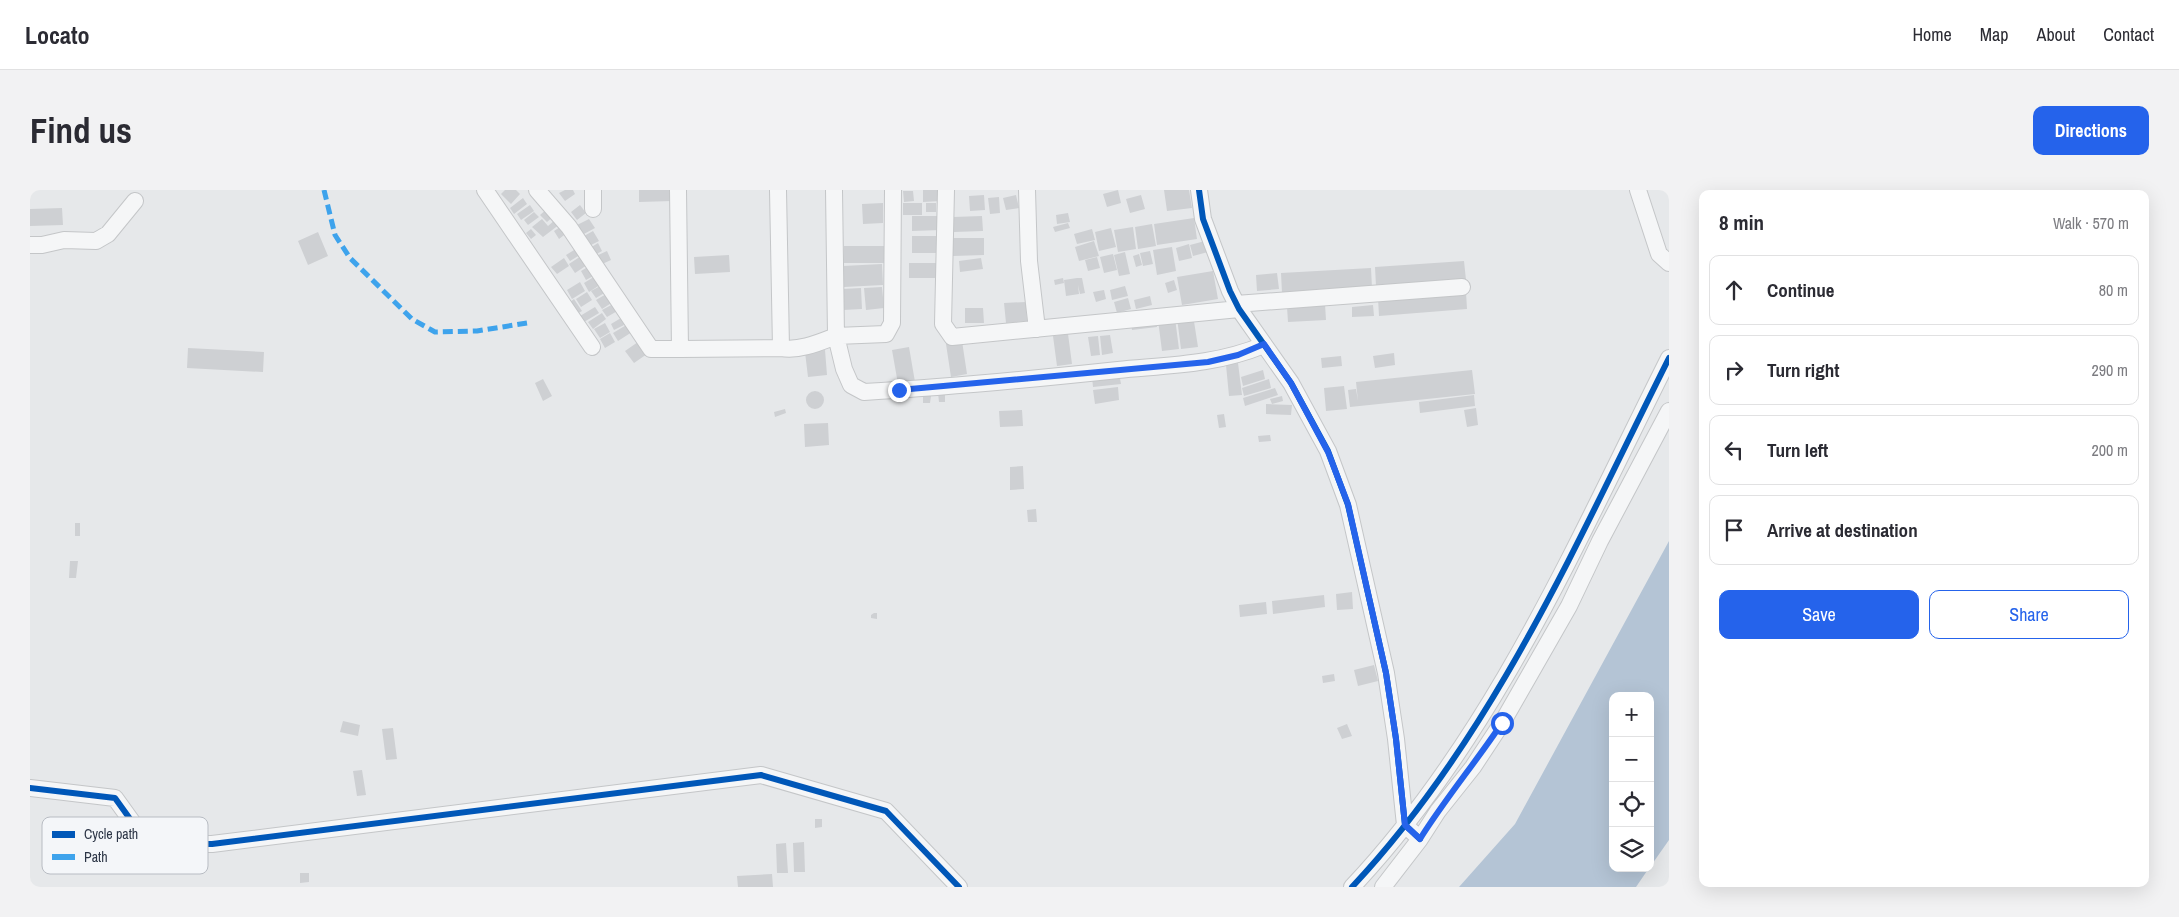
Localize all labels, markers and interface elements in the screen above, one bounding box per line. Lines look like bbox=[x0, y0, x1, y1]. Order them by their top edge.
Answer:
text: Locato bbox=[25, 19, 90, 51]
text: Home bbox=[1912, 22, 1952, 47]
text: Map bbox=[1980, 22, 2009, 47]
text: About bbox=[2037, 22, 2075, 47]
text: Contact bbox=[2103, 22, 2154, 47]
button: Directions bbox=[2033, 106, 2149, 155]
text: Find us bbox=[30, 107, 132, 154]
text: 8 min bbox=[1719, 208, 1764, 237]
text: Walk · 570 m bbox=[2053, 212, 2129, 234]
icon: ahead bbox=[1720, 276, 1748, 304]
text: Continue bbox=[1767, 277, 1835, 303]
text: 80 m bbox=[2099, 279, 2128, 301]
icon: right bbox=[1720, 356, 1748, 384]
text: Turn right bbox=[1767, 357, 1839, 383]
text: 290 m bbox=[2092, 359, 2128, 381]
route end bbox=[888, 379, 911, 402]
icon: left bbox=[1720, 436, 1748, 464]
text: Turn left bbox=[1767, 437, 1828, 463]
text: 200 m bbox=[2092, 439, 2128, 461]
icon: arrive bbox=[1720, 516, 1748, 544]
text: Arrive at destination bbox=[1767, 517, 1918, 543]
button: Save bbox=[1719, 590, 1919, 639]
button: Share bbox=[1929, 590, 2129, 639]
map controls bbox=[1609, 692, 1654, 872]
button: + bbox=[1609, 692, 1654, 737]
route start bbox=[1491, 712, 1514, 735]
button: − bbox=[1609, 737, 1654, 782]
button: locate bbox=[1609, 782, 1654, 827]
legend bbox=[42, 817, 208, 874]
text: Cycle path bbox=[84, 825, 138, 843]
button: layers bbox=[1609, 827, 1654, 872]
text: Path bbox=[84, 848, 108, 866]

